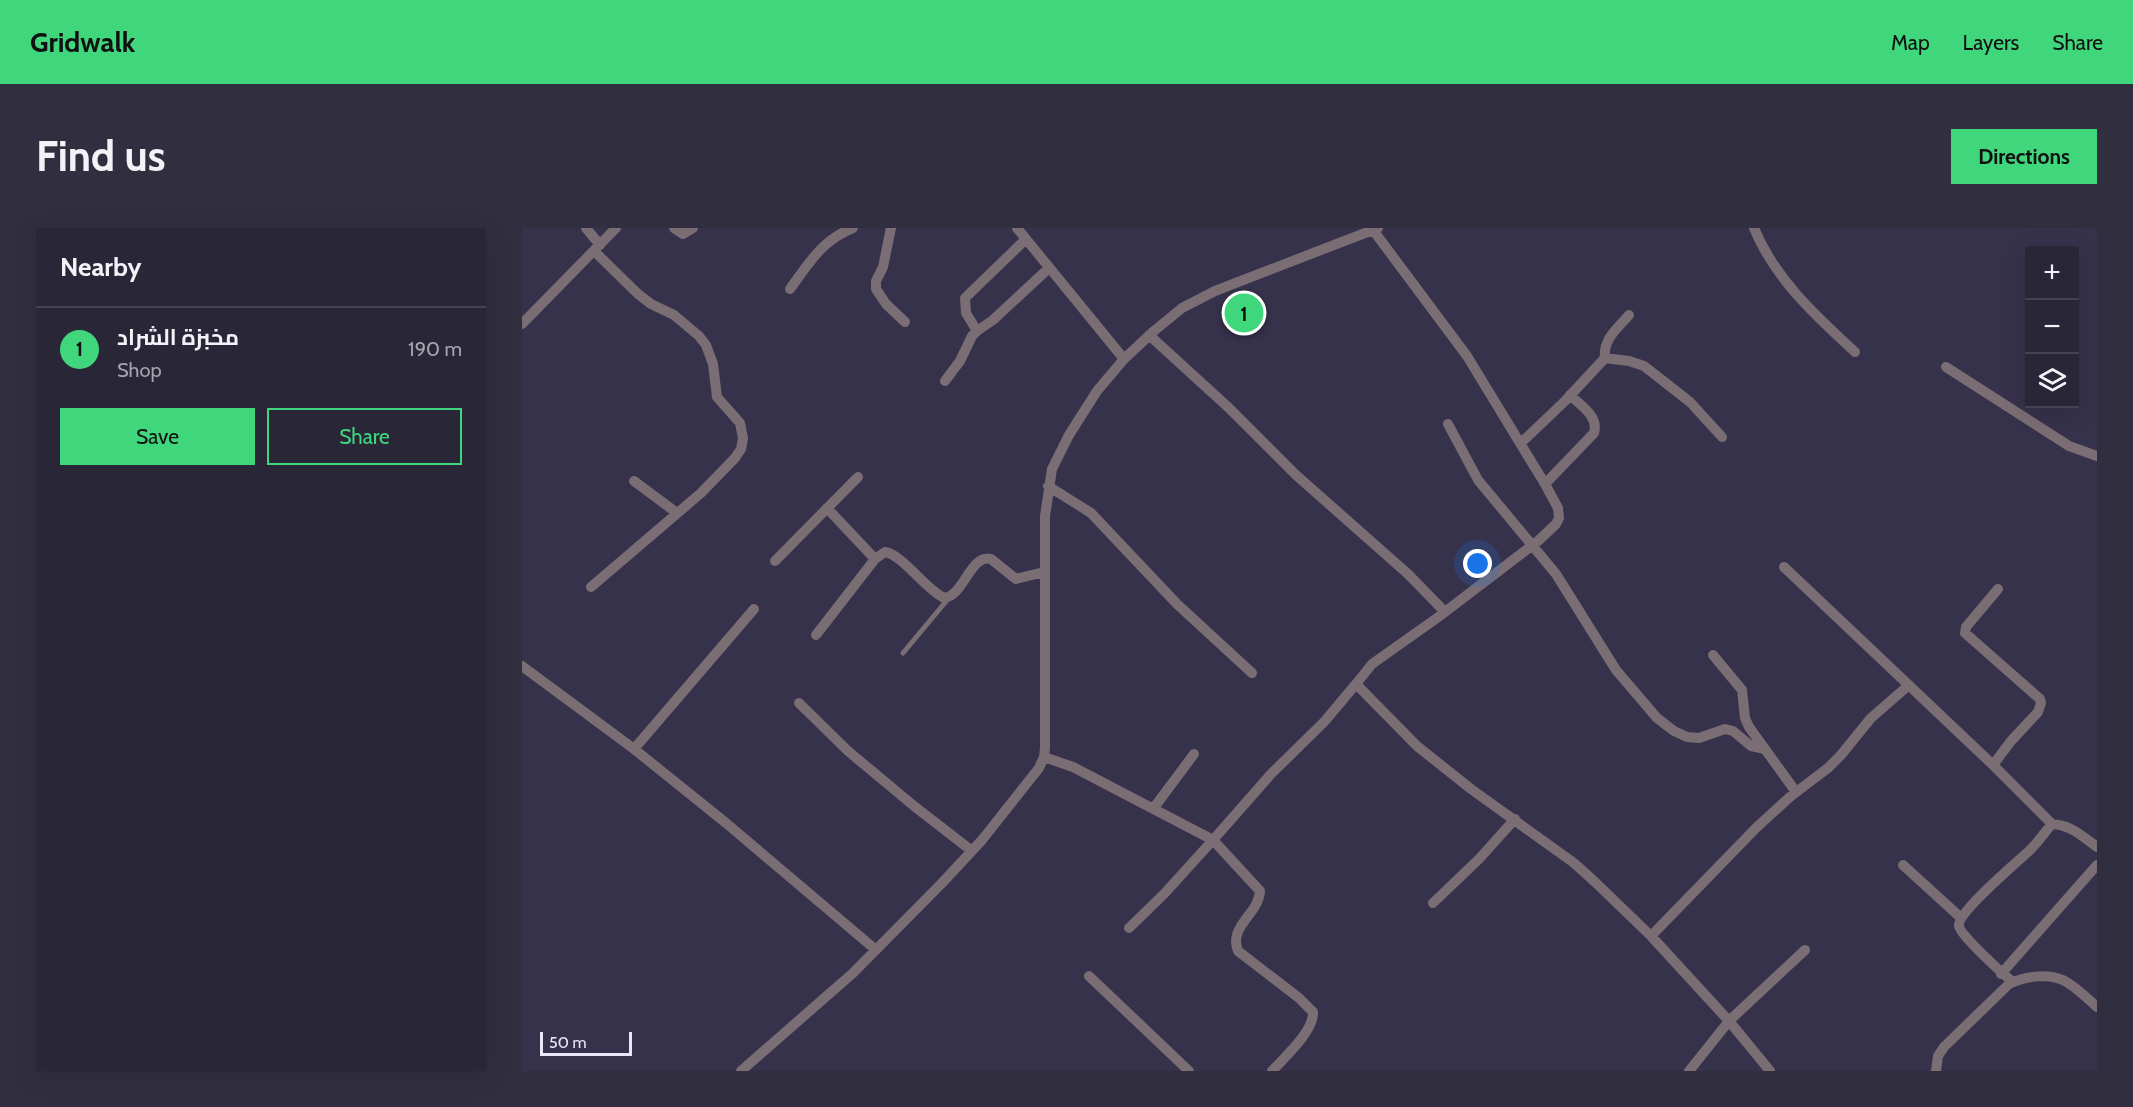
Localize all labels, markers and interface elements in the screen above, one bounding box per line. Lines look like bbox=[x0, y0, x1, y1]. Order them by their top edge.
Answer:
text: Gridwalk bbox=[30, 25, 135, 59]
text: Map bbox=[1891, 30, 1930, 55]
text: Layers bbox=[1963, 30, 2019, 55]
text: Share bbox=[2052, 30, 2103, 55]
button: Directions bbox=[1951, 129, 2097, 184]
text: Find us bbox=[36, 130, 165, 182]
map controls bbox=[2025, 246, 2079, 408]
button: + bbox=[2025, 246, 2079, 300]
text: Nearby bbox=[60, 251, 141, 283]
pin: 1 bbox=[1224, 290, 1264, 335]
button: − bbox=[2025, 300, 2079, 354]
text: مخبزة الشراد bbox=[117, 324, 239, 351]
text: 1 bbox=[76, 337, 83, 361]
text: 190 m bbox=[408, 337, 462, 361]
button: layers bbox=[2025, 354, 2079, 408]
text: Shop bbox=[117, 358, 162, 382]
button: Save bbox=[60, 408, 255, 465]
button: Share bbox=[267, 408, 462, 465]
your location bbox=[1463, 549, 1492, 578]
scale bar bbox=[540, 1029, 632, 1056]
text: 50 m bbox=[549, 1033, 586, 1052]

